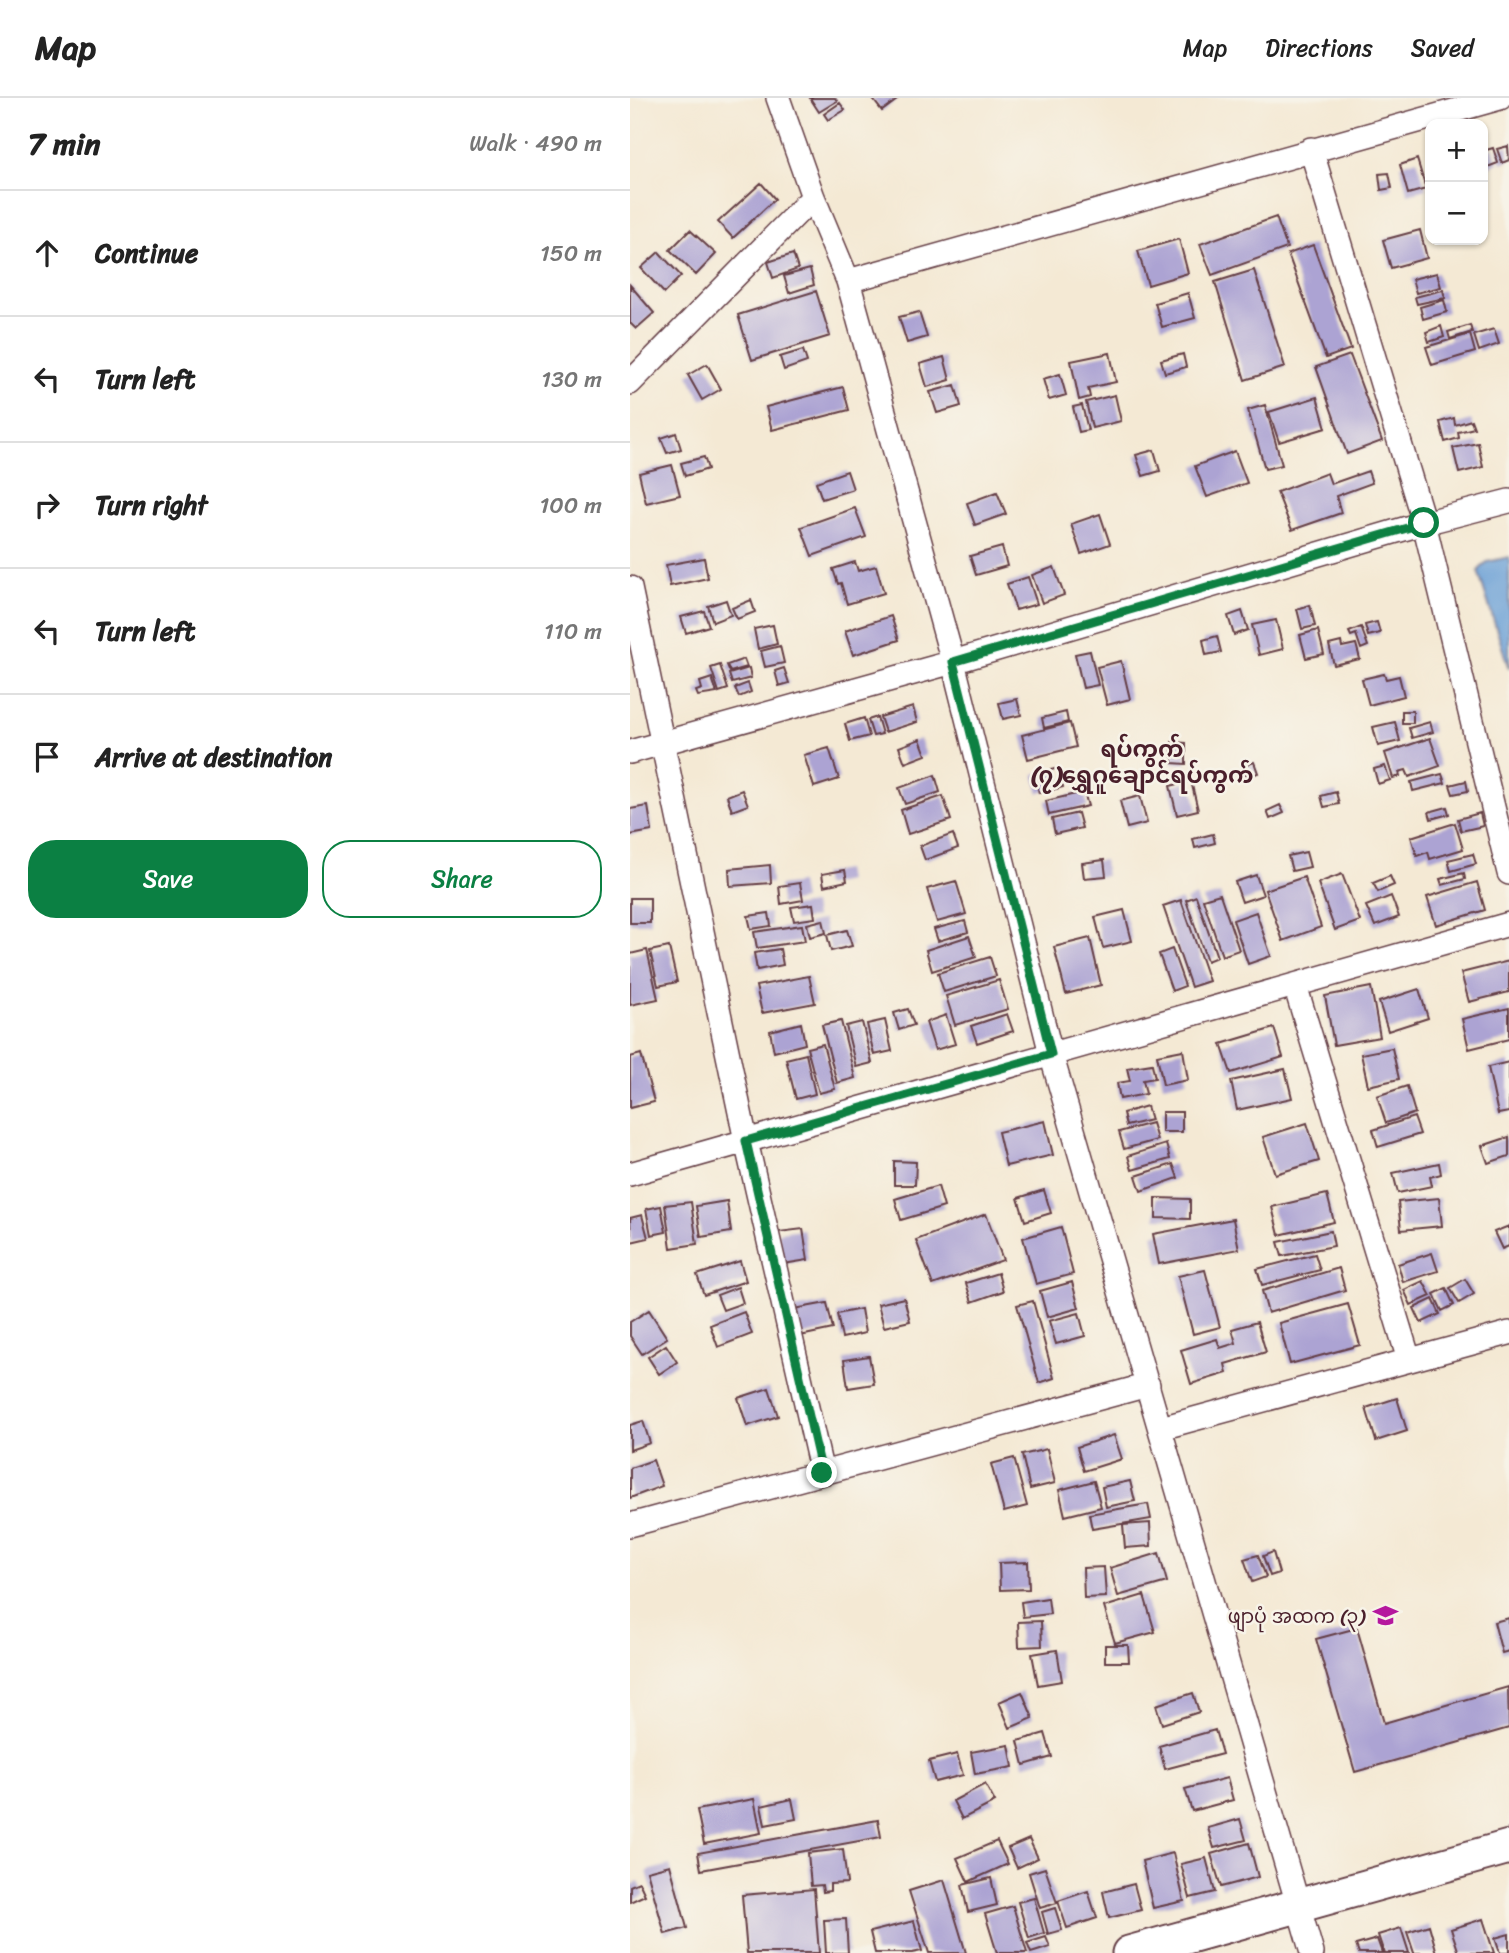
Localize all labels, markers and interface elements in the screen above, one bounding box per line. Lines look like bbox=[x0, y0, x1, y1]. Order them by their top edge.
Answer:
text: Map bbox=[35, 19, 96, 77]
text: Map bbox=[1183, 27, 1227, 69]
text: Directions bbox=[1265, 27, 1373, 69]
text: Saved bbox=[1411, 27, 1474, 69]
text: 7 min bbox=[28, 117, 100, 171]
map controls bbox=[1425, 119, 1488, 245]
button: + bbox=[1425, 119, 1488, 182]
text: Walk · 490 m bbox=[469, 123, 602, 164]
button: − bbox=[1425, 182, 1488, 245]
text: Continue bbox=[95, 230, 198, 276]
text: 150 m bbox=[540, 233, 602, 274]
icon: ahead bbox=[28, 234, 66, 272]
text: Turn left bbox=[95, 356, 195, 402]
text: 130 m bbox=[541, 359, 602, 400]
icon: left bbox=[28, 360, 66, 398]
text: Turn right bbox=[95, 482, 208, 528]
text: 100 m bbox=[539, 485, 602, 526]
icon: right bbox=[28, 486, 66, 524]
route start bbox=[1408, 507, 1439, 538]
text: Turn left bbox=[95, 608, 195, 654]
text: 110 m bbox=[544, 611, 602, 652]
icon: left bbox=[28, 612, 66, 650]
district label: ရပ်ကွက် (၇)ရွှေဂူချောင်ရပ်ကွက် bbox=[1030, 729, 1254, 796]
text: Arrive at destination bbox=[95, 734, 332, 780]
icon: arrive bbox=[28, 738, 66, 776]
button: Save bbox=[28, 840, 308, 918]
button: Share bbox=[322, 840, 602, 918]
route end bbox=[806, 1457, 837, 1488]
place label: ဖျာပုံ အထက (၃) bbox=[1228, 1600, 1366, 1633]
school or university icon: ဖျာပုံ အထက (၃) bbox=[1371, 1602, 1399, 1630]

